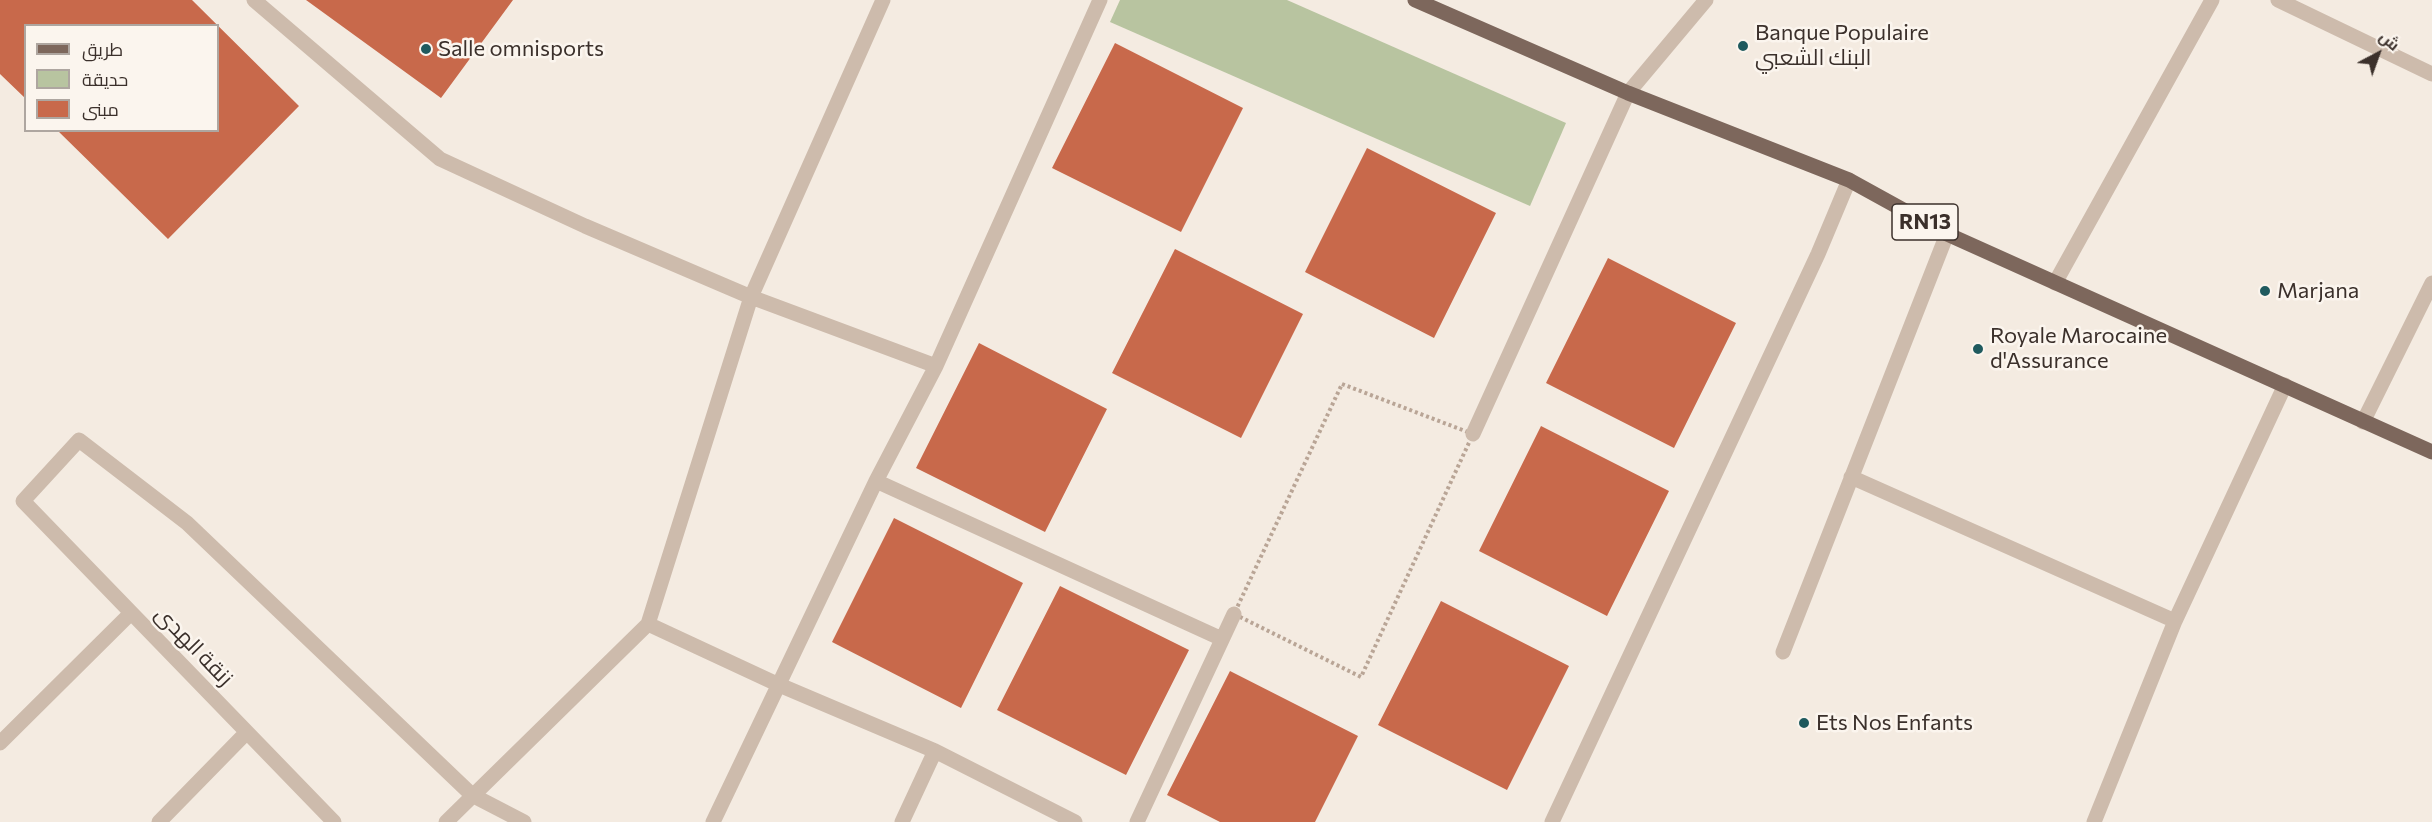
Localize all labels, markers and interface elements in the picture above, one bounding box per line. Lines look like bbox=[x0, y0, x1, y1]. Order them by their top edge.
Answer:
place label: Banque Populaire البنك الشعبي bbox=[1755, 20, 1929, 72]
legend bbox=[24, 24, 219, 132]
north arrow bbox=[2348, 24, 2408, 84]
text: ش bbox=[2376, 26, 2404, 54]
place label: Salle omnisports bbox=[438, 36, 604, 62]
text: طريق bbox=[82, 38, 123, 60]
marker: Banque Populaire البنك الشعبي bbox=[1736, 39, 1750, 53]
marker: Salle omnisports bbox=[419, 42, 433, 56]
text: حديقة bbox=[82, 68, 128, 90]
text: مبنى bbox=[82, 98, 119, 120]
road number: RN13 bbox=[1892, 204, 1958, 240]
place label: Marjana bbox=[2277, 278, 2359, 304]
marker: Marjana bbox=[2258, 284, 2272, 298]
place label: Royale Marocaine d'Assurance bbox=[1990, 323, 2167, 374]
marker: Royale Marocaine d'Assurance bbox=[1971, 342, 1985, 356]
street label: زنقة الهدى bbox=[150, 601, 238, 691]
place label: Ets Nos Enfants bbox=[1816, 710, 1973, 736]
marker: Ets Nos Enfants bbox=[1797, 716, 1811, 730]

